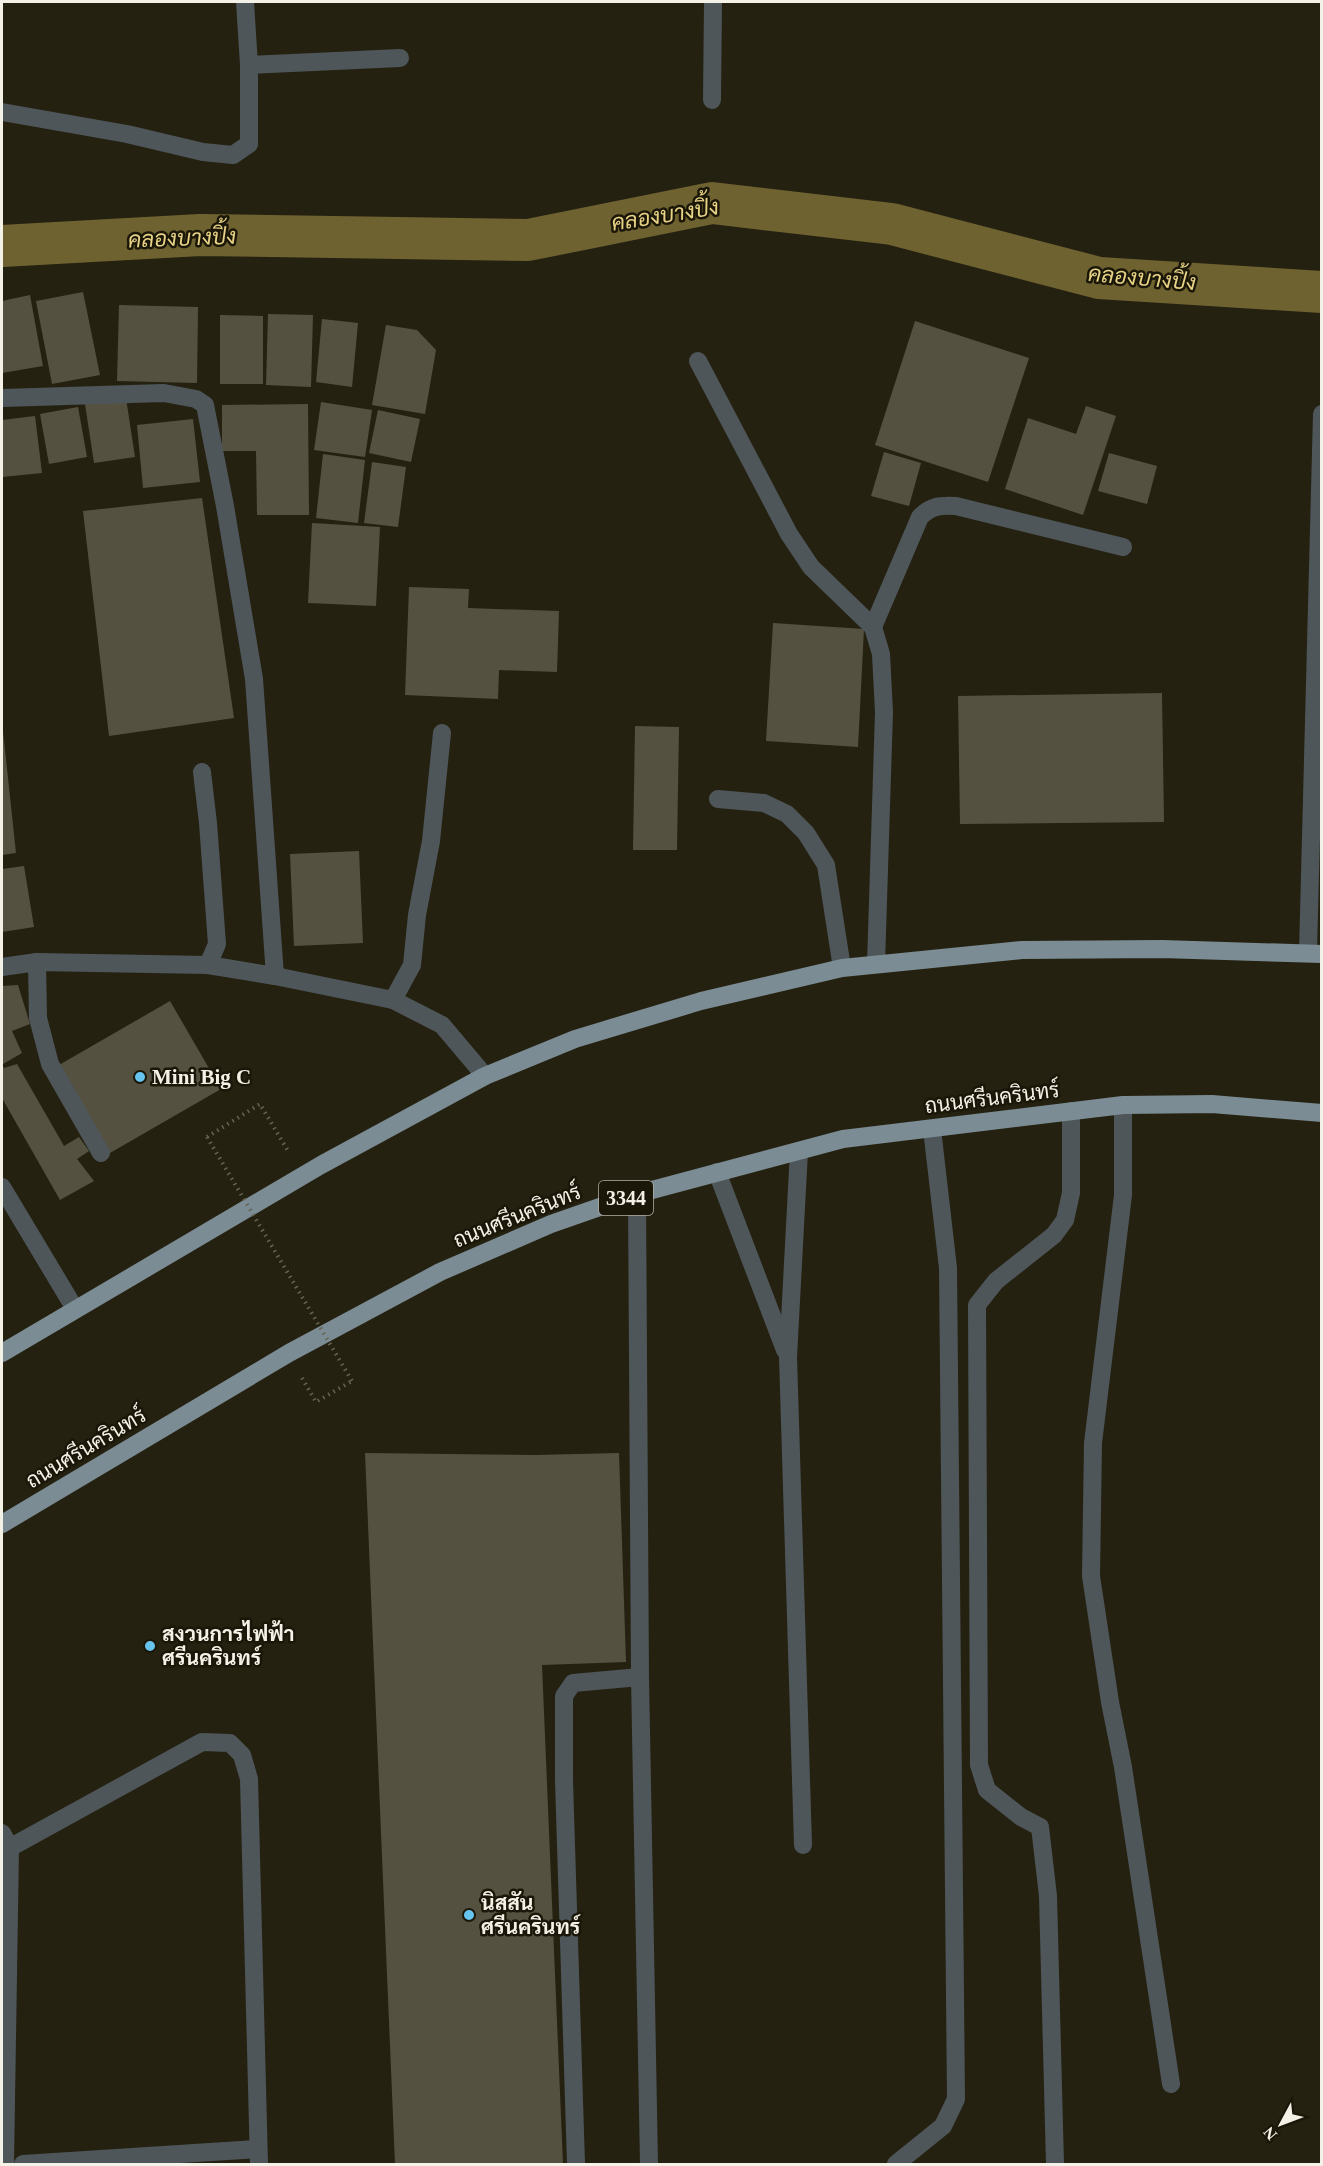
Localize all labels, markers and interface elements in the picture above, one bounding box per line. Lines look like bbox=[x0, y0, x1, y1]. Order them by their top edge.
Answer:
water label: คลองบางปิ้ง bbox=[609, 188, 720, 236]
water label: คลองบางปิ้ง bbox=[127, 218, 236, 252]
water label: คลองบางปิ้ง bbox=[1087, 255, 1197, 295]
place label: Mini Big C bbox=[152, 1065, 251, 1089]
marker: Mini Big C bbox=[133, 1070, 147, 1084]
street label: ถนนศรีนครินทร์ bbox=[923, 1076, 1061, 1118]
street label: ถนนศรีนครินทร์ bbox=[449, 1178, 584, 1252]
road number: 3344 bbox=[599, 1181, 653, 1215]
street label: ถนนศรีนครินทร์ bbox=[21, 1401, 150, 1493]
place label: สงวนการไฟฟ้า ศรีนครินทร์ bbox=[162, 1620, 295, 1670]
marker: สงวนการไฟฟ้า ศรีนครินทร์ bbox=[143, 1639, 157, 1653]
place label: นิสสัน ศรีนครินทร์ bbox=[481, 1891, 582, 1939]
marker: นิสสัน ศรีนครินทร์ bbox=[462, 1908, 476, 1922]
north arrow bbox=[1251, 2094, 1311, 2154]
text: N bbox=[1260, 2123, 1280, 2143]

